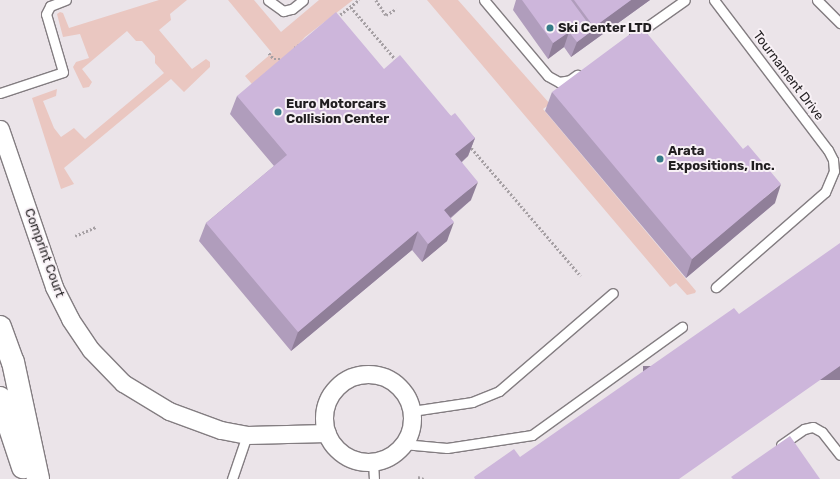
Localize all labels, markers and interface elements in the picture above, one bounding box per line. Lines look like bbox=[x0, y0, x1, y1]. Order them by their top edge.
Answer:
place label: Ski Center LTD bbox=[558, 20, 652, 36]
marker: Ski Center LTD bbox=[545, 23, 555, 33]
street label: Tournament Drive bbox=[749, 28, 827, 124]
place label: Euro Motorcars Collision Center bbox=[286, 97, 389, 128]
marker: Euro Motorcars Collision Center bbox=[273, 107, 283, 117]
place label: Arata Expositions, Inc. bbox=[668, 144, 775, 175]
marker: Arata Expositions, Inc. bbox=[655, 154, 665, 164]
street label: Comprint Court bbox=[21, 206, 67, 300]

